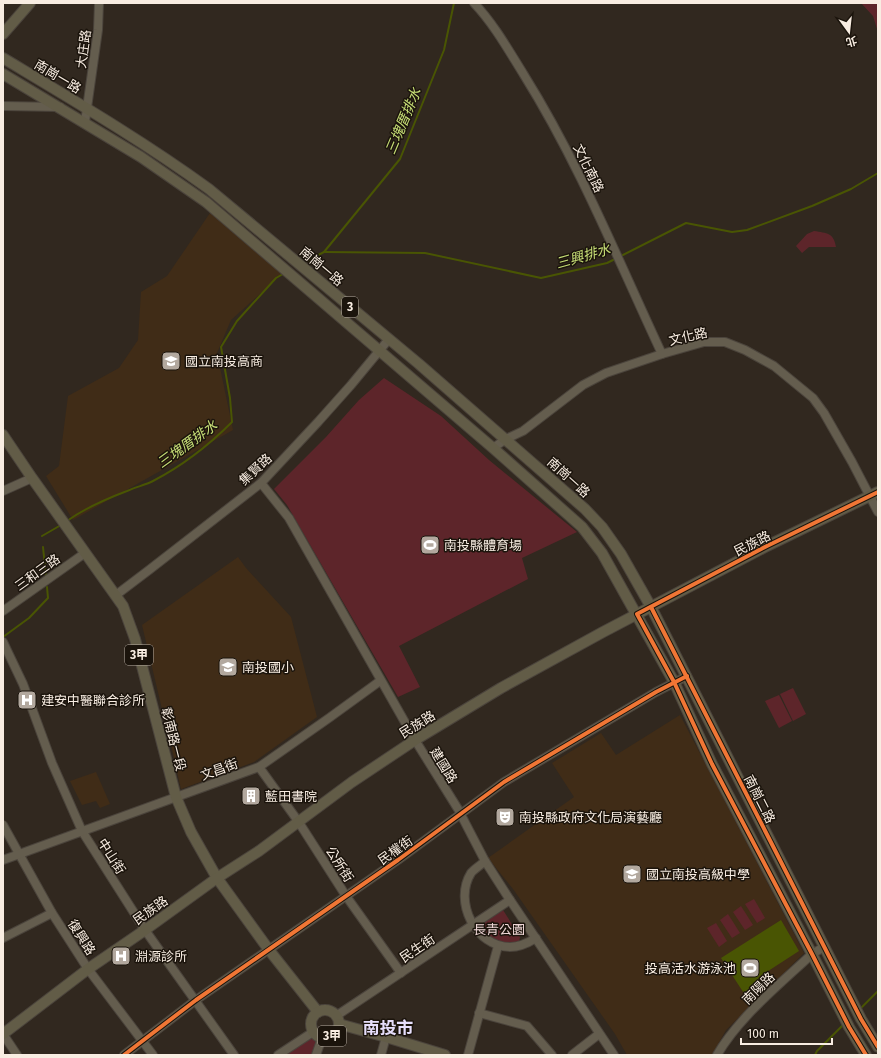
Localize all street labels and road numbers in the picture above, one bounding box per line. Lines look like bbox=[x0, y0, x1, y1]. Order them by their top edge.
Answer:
street label: 大庄路 bbox=[73, 29, 94, 69]
street label: 南崗一路 bbox=[32, 57, 84, 96]
street label: 文化南路 bbox=[570, 142, 607, 195]
street label: 南崗一路 bbox=[297, 244, 346, 289]
road number: 3 bbox=[342, 297, 358, 317]
street label: 文化路 bbox=[667, 325, 709, 348]
street label: 集賢路 bbox=[236, 451, 275, 488]
street label: 南崗一路 bbox=[544, 454, 593, 500]
street label: 民族路 bbox=[731, 528, 773, 559]
street label: 三和三路 bbox=[12, 551, 63, 594]
road number: 3甲 bbox=[125, 645, 153, 665]
street label: 彰南路一段 bbox=[158, 706, 189, 772]
street label: 民族路 bbox=[397, 708, 438, 741]
street label: 建國路 bbox=[427, 745, 460, 786]
street label: 文昌街 bbox=[198, 756, 240, 783]
street label: 南崗二路 bbox=[741, 773, 778, 826]
street label: 民權街 bbox=[375, 833, 416, 868]
street label: 中山街 bbox=[95, 836, 128, 877]
street label: 公所街 bbox=[323, 844, 356, 885]
street label: 民族路 bbox=[130, 893, 171, 928]
street label: 復興路 bbox=[65, 917, 98, 958]
street label: 民生街 bbox=[397, 931, 438, 966]
street label: 南陽路 bbox=[739, 969, 778, 1007]
road number: 3甲 bbox=[318, 1026, 346, 1046]

